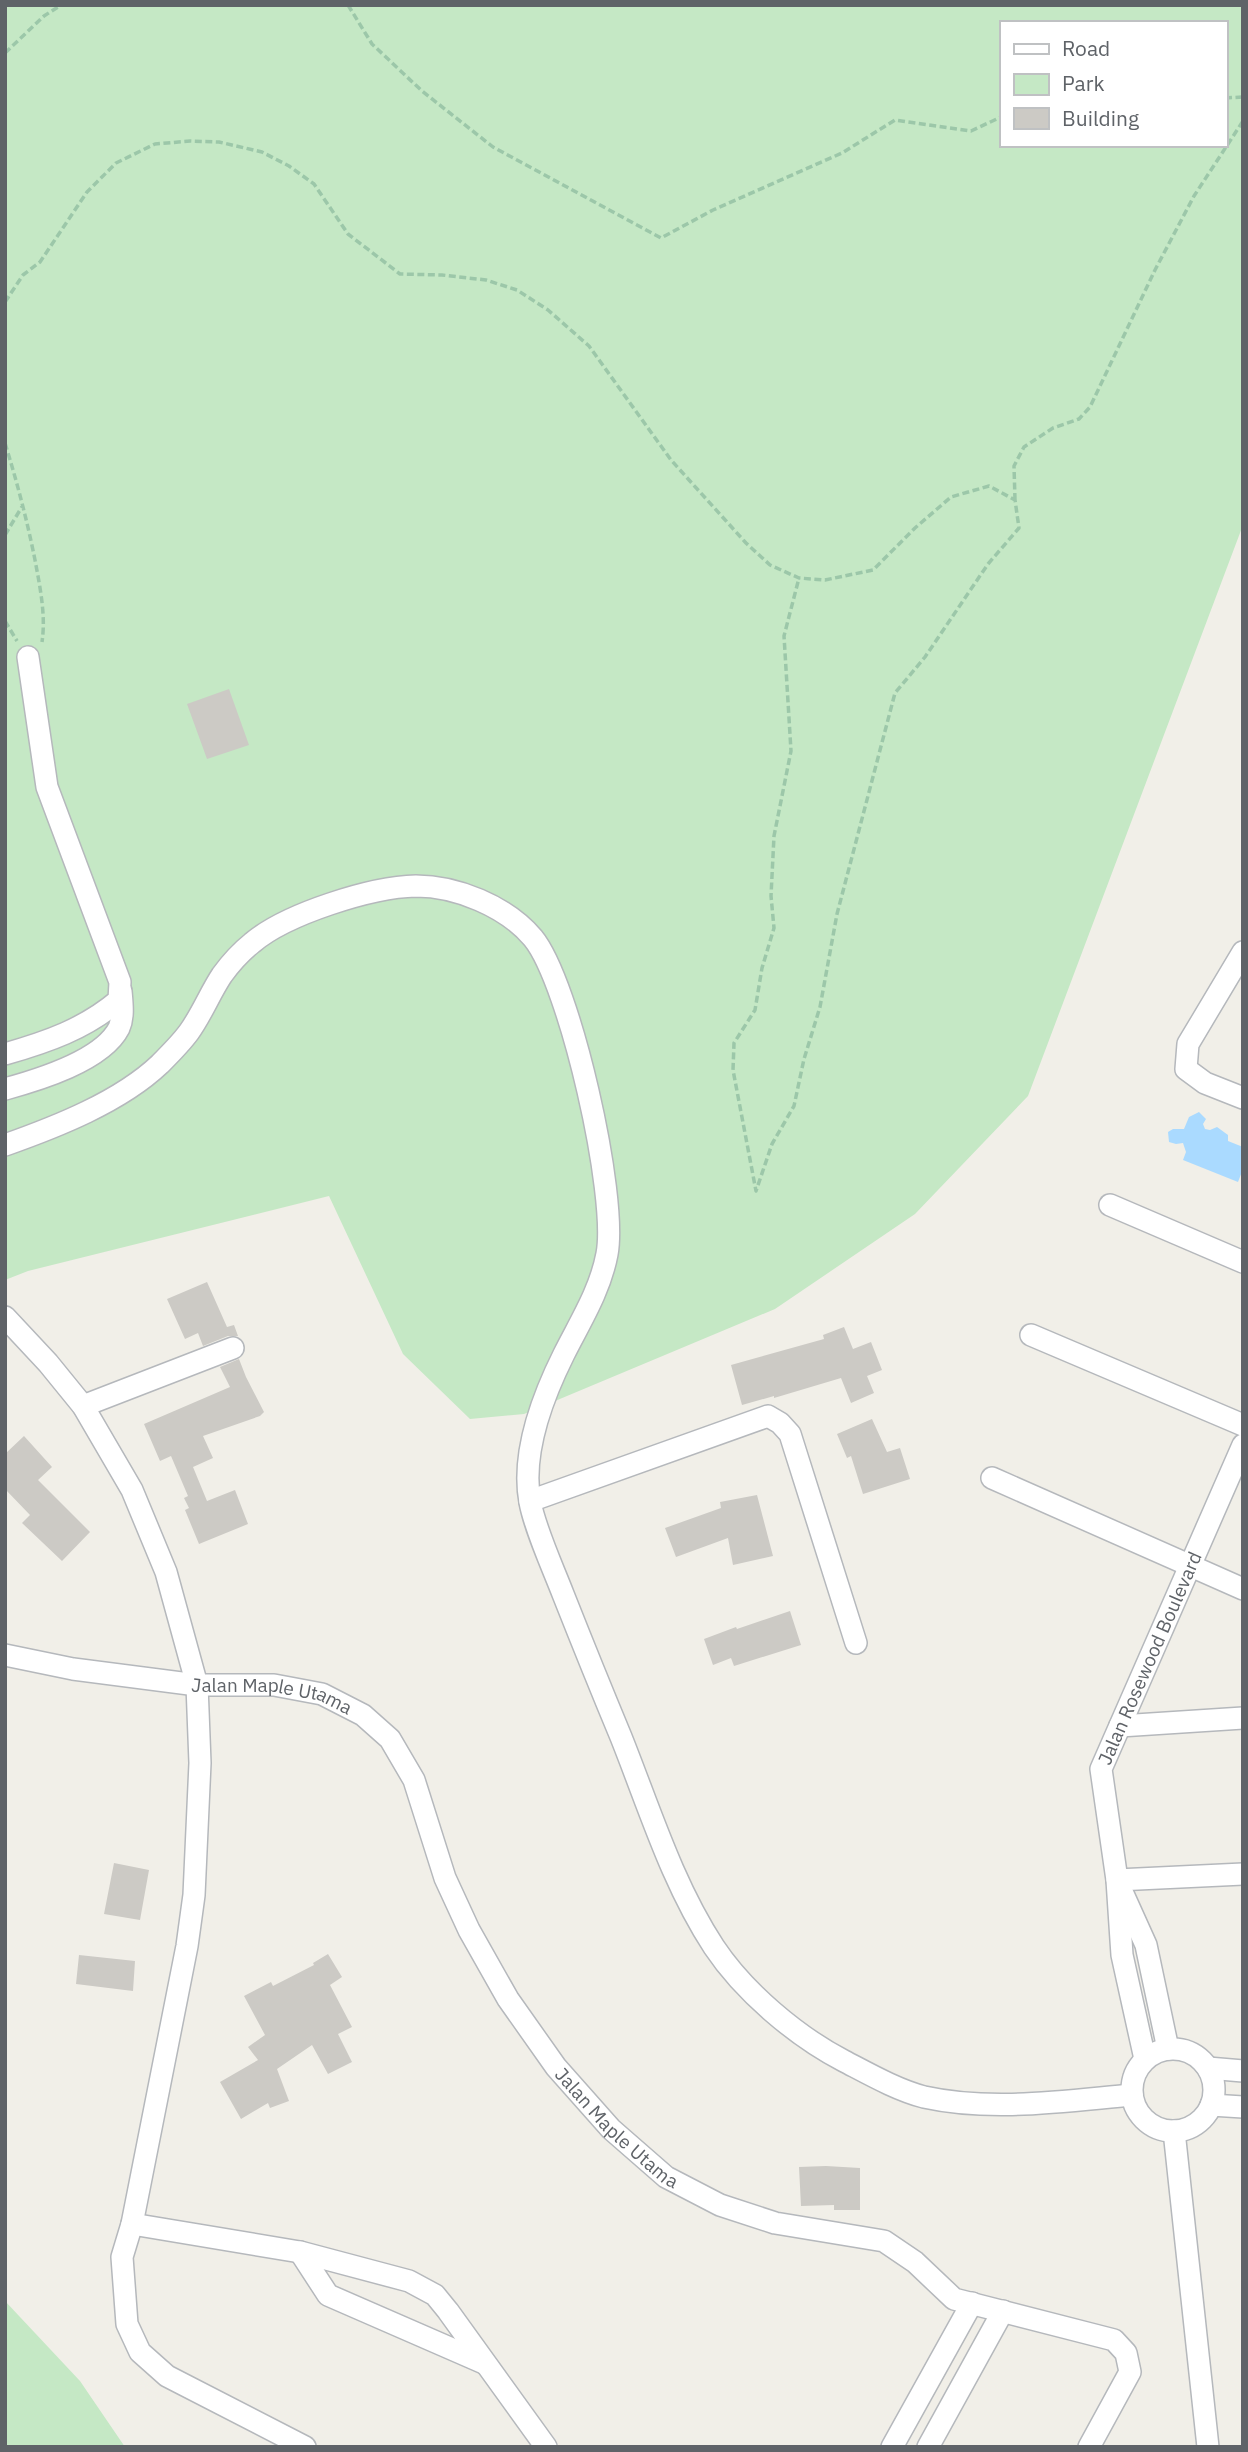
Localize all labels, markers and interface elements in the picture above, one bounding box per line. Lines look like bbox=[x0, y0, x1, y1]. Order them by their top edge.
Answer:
legend bbox=[1000, 21, 1227, 147]
text: Road bbox=[1062, 34, 1110, 62]
text: Park bbox=[1062, 69, 1105, 97]
text: Building bbox=[1062, 104, 1139, 132]
street label: Jalan Rosewood Boulevard bbox=[1092, 1548, 1207, 1768]
street label: Jalan Maple Utama bbox=[190, 1672, 356, 1720]
street label: Jalan Maple Utama bbox=[550, 2063, 683, 2193]

